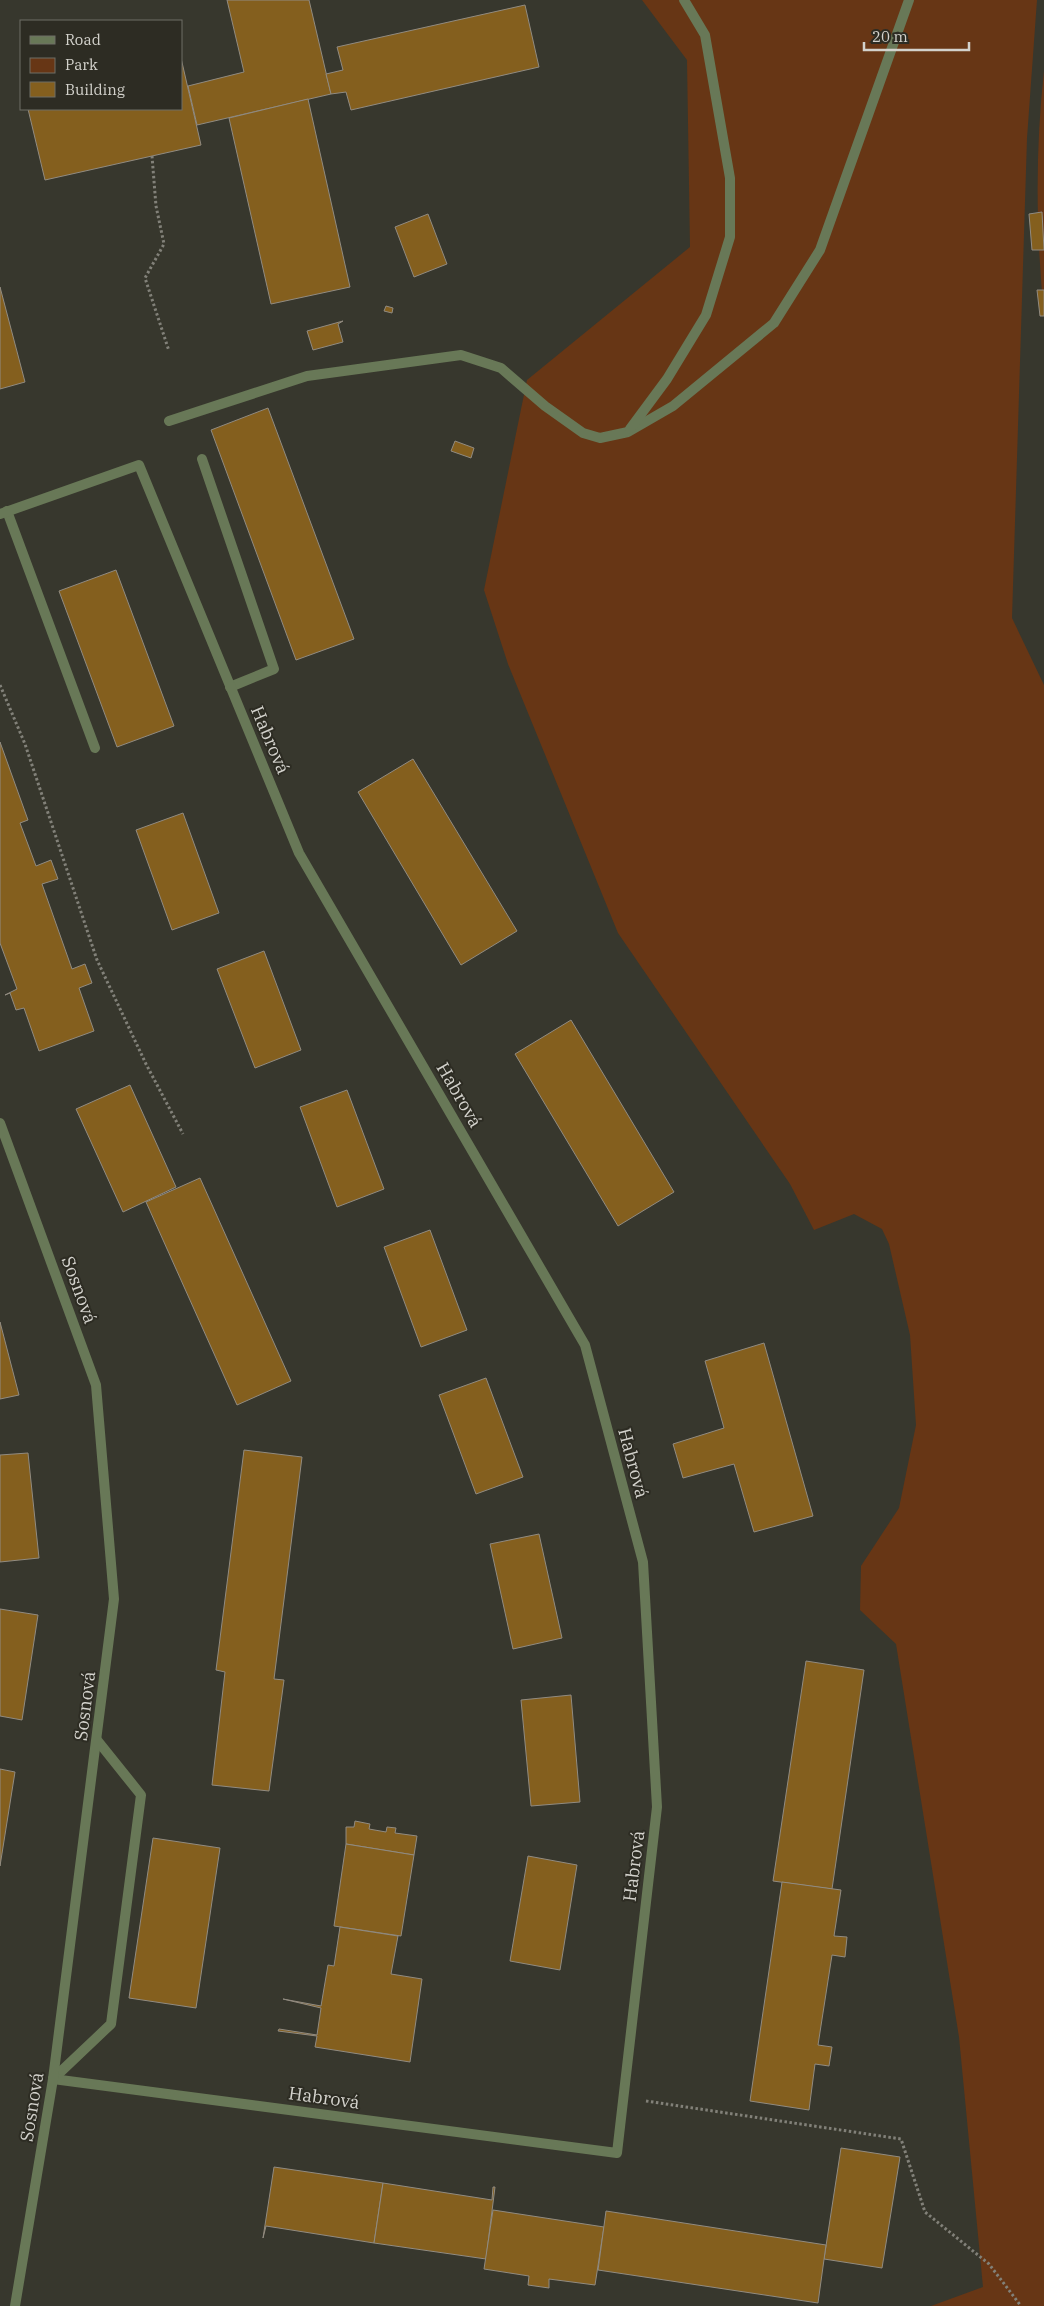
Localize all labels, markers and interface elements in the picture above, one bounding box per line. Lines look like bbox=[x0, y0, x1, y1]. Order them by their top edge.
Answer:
legend bbox=[20, 20, 182, 110]
scale bar bbox=[864, 20, 969, 52]
text: 20 m bbox=[872, 27, 908, 46]
text: Road bbox=[65, 30, 101, 49]
text: Park bbox=[65, 55, 98, 74]
text: Building bbox=[65, 80, 125, 99]
street label: Habrová bbox=[246, 702, 295, 777]
street label: Habrová bbox=[432, 1058, 487, 1132]
street label: Sosnová bbox=[57, 1253, 102, 1327]
street label: Habrová bbox=[613, 1425, 654, 1501]
street label: Sosnová bbox=[69, 1670, 100, 1742]
street label: Habrová bbox=[618, 1829, 649, 1903]
street label: Sosnová bbox=[15, 2070, 48, 2143]
street label: Habrová bbox=[287, 2081, 361, 2114]

